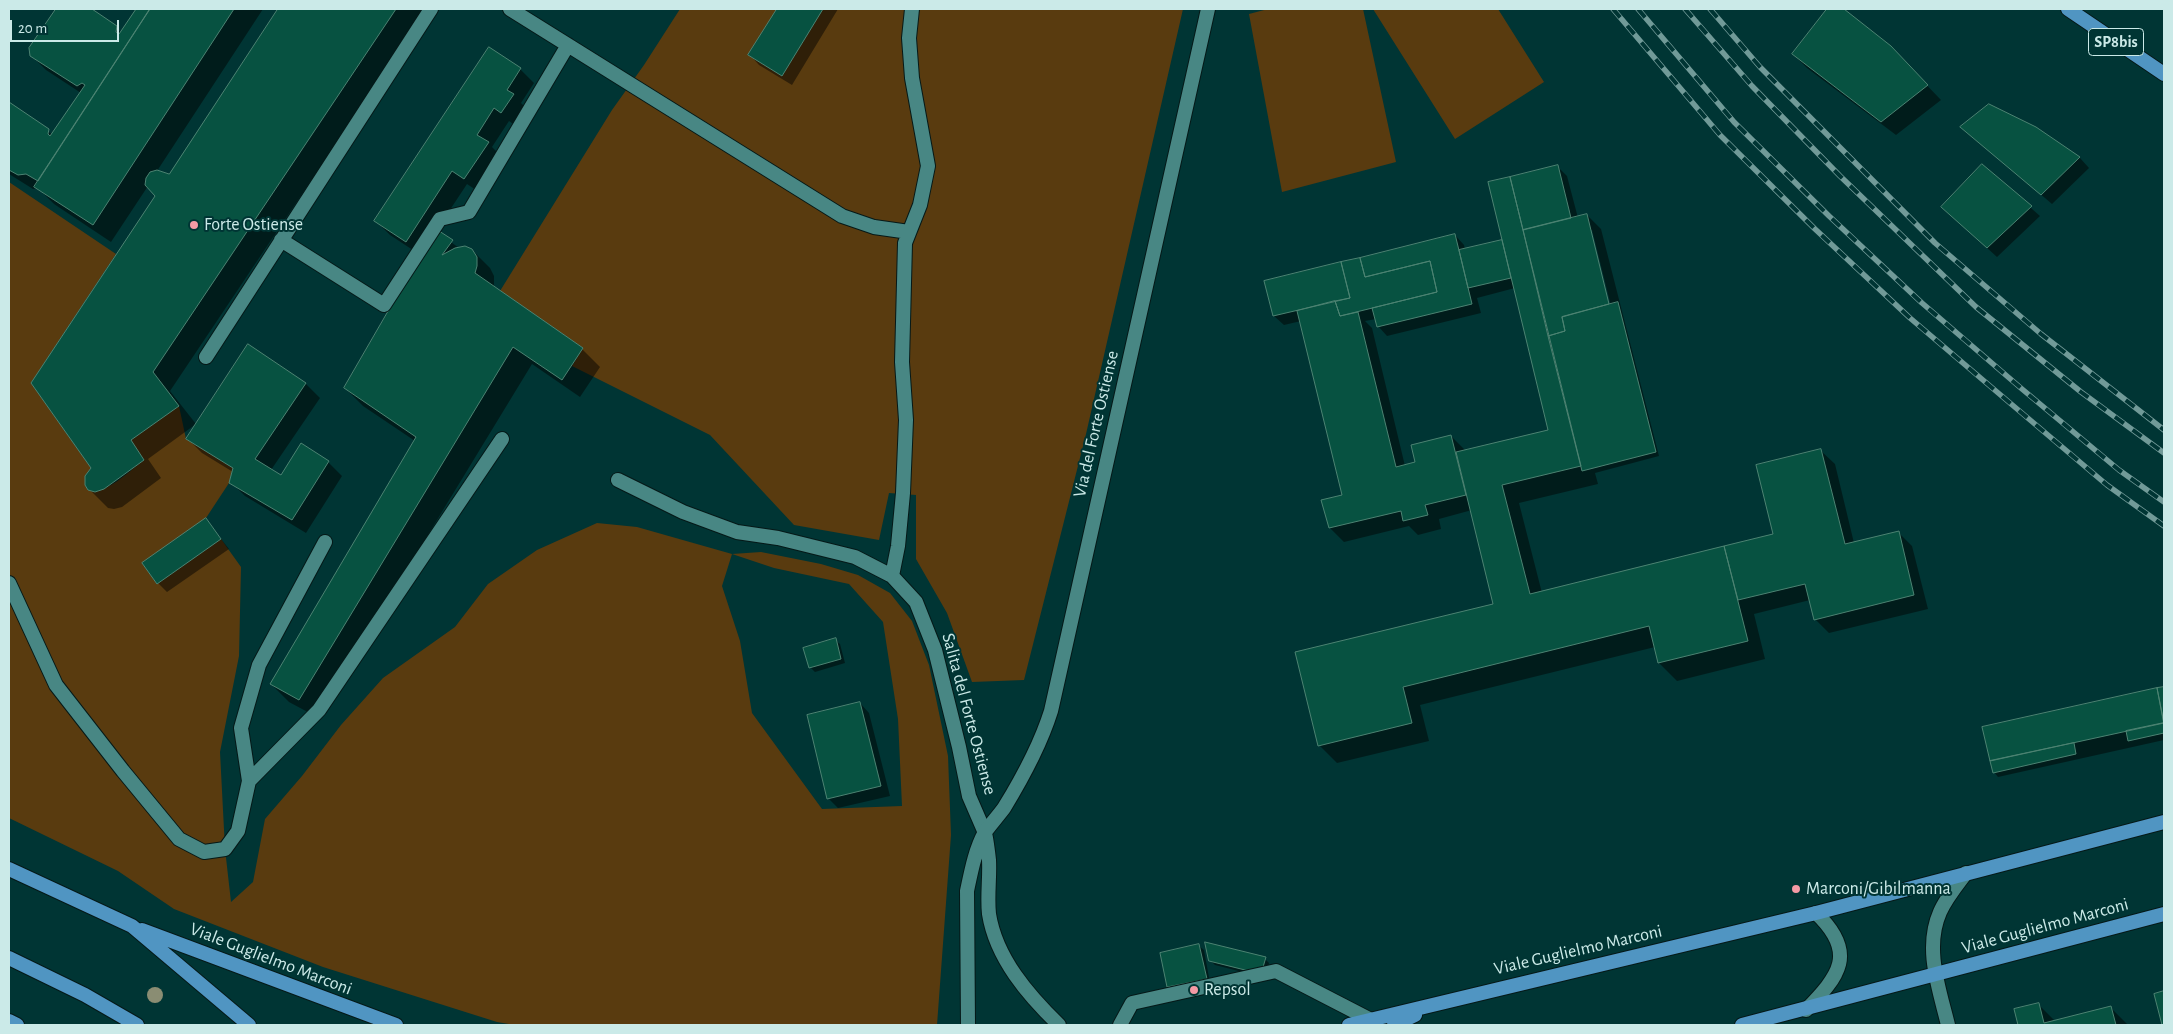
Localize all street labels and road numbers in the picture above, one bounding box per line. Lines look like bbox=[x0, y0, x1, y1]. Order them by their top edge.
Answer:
road number: SP8bis bbox=[2088, 28, 2144, 56]
street label: Via del Forte Ostiense bbox=[1069, 349, 1123, 499]
street label: Salita del Forte Ostiense bbox=[937, 631, 1001, 797]
street label: Viale Guglielmo Marconi bbox=[1959, 893, 2131, 959]
street label: Viale Guglielmo Marconi bbox=[187, 918, 355, 1000]
street label: Viale Guglielmo Marconi bbox=[1492, 920, 1664, 980]

